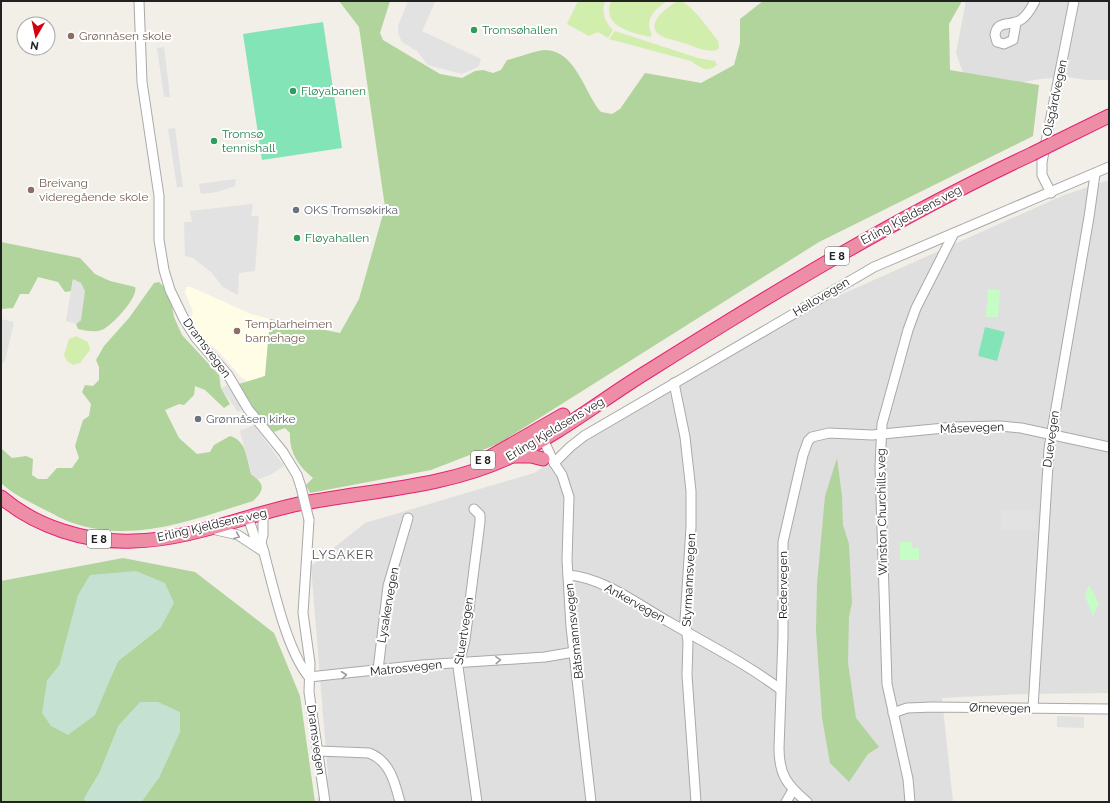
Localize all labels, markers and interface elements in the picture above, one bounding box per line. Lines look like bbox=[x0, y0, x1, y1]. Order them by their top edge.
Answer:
north arrow bbox=[16, 16, 56, 56]
place label: Tromsøhallen bbox=[482, 23, 557, 37]
marker: Tromsøhallen bbox=[469, 25, 479, 35]
place label: Grønnåsen skole bbox=[79, 29, 171, 43]
marker: Grønnåsen skole bbox=[66, 31, 76, 41]
text: N bbox=[29, 38, 40, 52]
street label: Olsgårdvegen bbox=[1040, 58, 1070, 138]
place label: Fløyabanen bbox=[301, 84, 366, 98]
marker: Fløyabanen bbox=[288, 86, 298, 96]
place label: Tromsø tennishall bbox=[222, 127, 276, 155]
marker: Tromsø tennishall bbox=[209, 136, 219, 146]
place label: Breivang videregående skole bbox=[39, 176, 148, 204]
street label: Erling Kjeldsens veg bbox=[858, 183, 964, 247]
marker: Breivang videregående skole bbox=[26, 185, 36, 195]
place label: OKS Tromsøkirka bbox=[304, 203, 398, 217]
marker: OKS Tromsøkirka bbox=[291, 205, 301, 215]
place label: Fløyahallen bbox=[305, 231, 369, 245]
marker: Fløyahallen bbox=[292, 233, 302, 243]
road number: E 8 bbox=[825, 247, 849, 265]
street label: Heilovegen bbox=[790, 275, 852, 319]
street label: Dramsvegen bbox=[180, 316, 234, 380]
place label: Templarheimen barnehage bbox=[245, 317, 332, 345]
marker: Templarheimen barnehage bbox=[232, 326, 242, 336]
street label: Erling Kjeldsens veg bbox=[503, 394, 607, 464]
street label: Duevegen bbox=[1040, 410, 1062, 468]
place label: Grønnåsen kirke bbox=[206, 412, 295, 426]
marker: Grønnåsen kirke bbox=[193, 414, 203, 424]
street label: Måsevegen bbox=[940, 420, 1004, 436]
street label: Winston Churchills veg bbox=[874, 448, 890, 576]
road number: E 8 bbox=[471, 451, 495, 469]
street label: Erling Kjeldsens veg bbox=[156, 506, 268, 544]
road number: E 8 bbox=[87, 530, 111, 548]
one-way arrow bbox=[233, 531, 240, 539]
street label: Styrmannsvegen bbox=[680, 533, 698, 627]
district label: LYSAKER bbox=[312, 547, 374, 562]
street label: Redervegen bbox=[776, 551, 790, 619]
street label: Lysakervegen bbox=[374, 566, 402, 644]
street label: Ankervegen bbox=[602, 581, 668, 625]
street label: Båtsmannsvegen bbox=[562, 582, 586, 680]
street label: Stuertvegen bbox=[452, 596, 476, 666]
one-way arrow bbox=[495, 655, 501, 664]
street label: Matrosvegen bbox=[369, 657, 443, 679]
one-way arrow bbox=[340, 671, 347, 680]
street label: Ørnevegen bbox=[969, 700, 1031, 716]
street label: Dramsvegen bbox=[304, 704, 328, 776]

